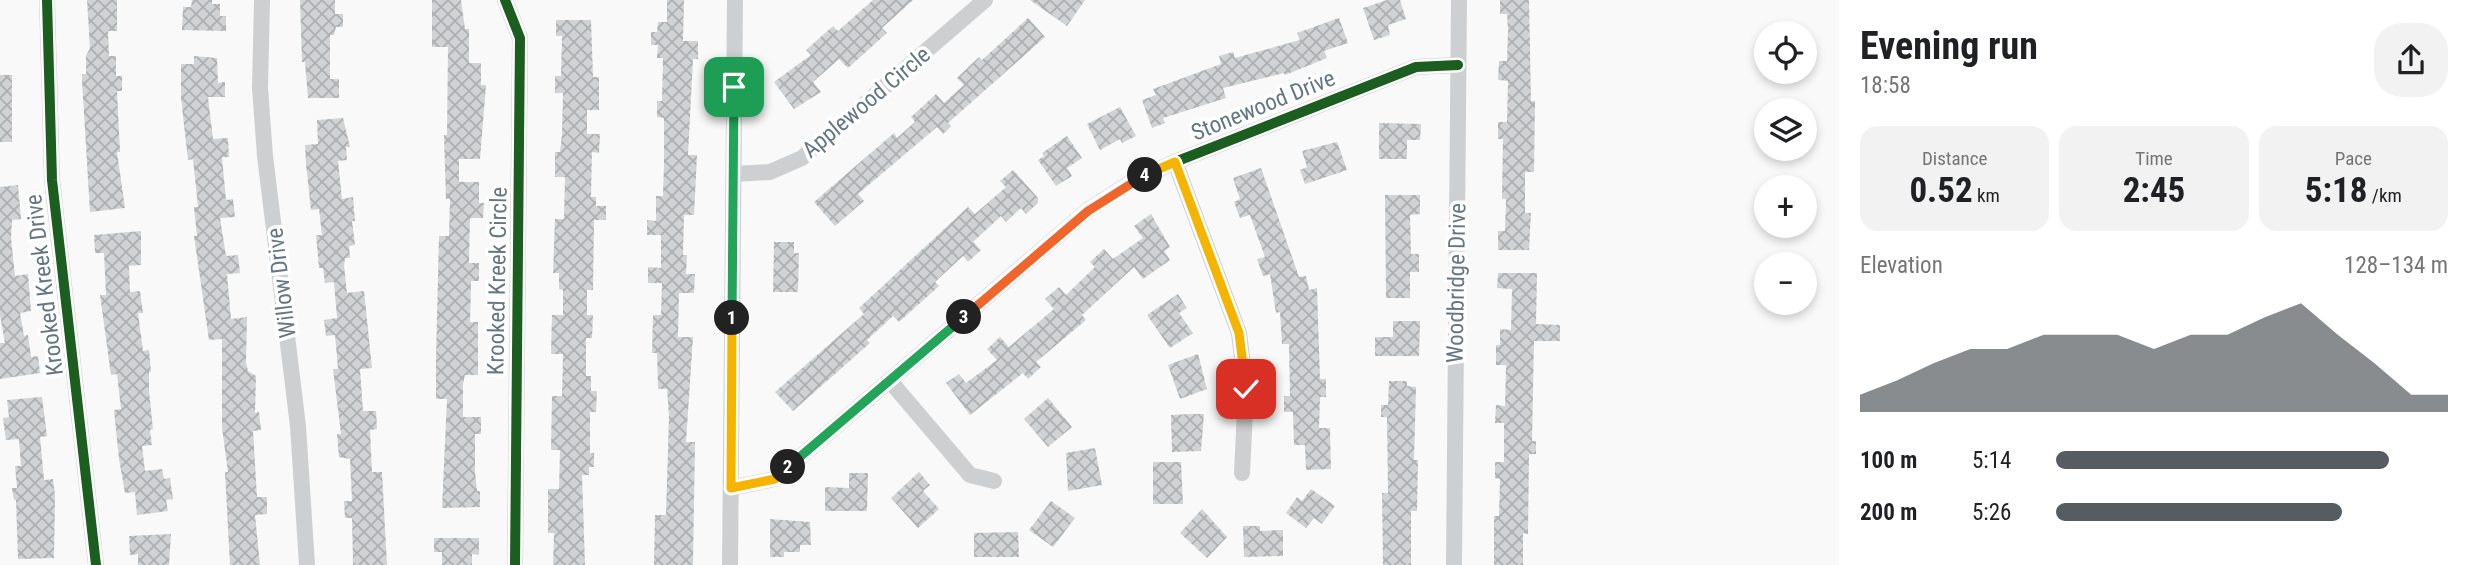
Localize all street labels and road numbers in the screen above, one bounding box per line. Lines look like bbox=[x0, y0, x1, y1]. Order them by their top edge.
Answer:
street label: Applewood Circle bbox=[797, 41, 936, 164]
street label: Stonewood Drive bbox=[1187, 64, 1339, 147]
street label: Krooked Kreek Circle bbox=[482, 187, 513, 375]
street label: Krooked Kreek Drive bbox=[20, 193, 69, 377]
street label: Woodbridge Drive bbox=[1442, 203, 1471, 363]
street label: Willow Drive bbox=[261, 226, 302, 340]

